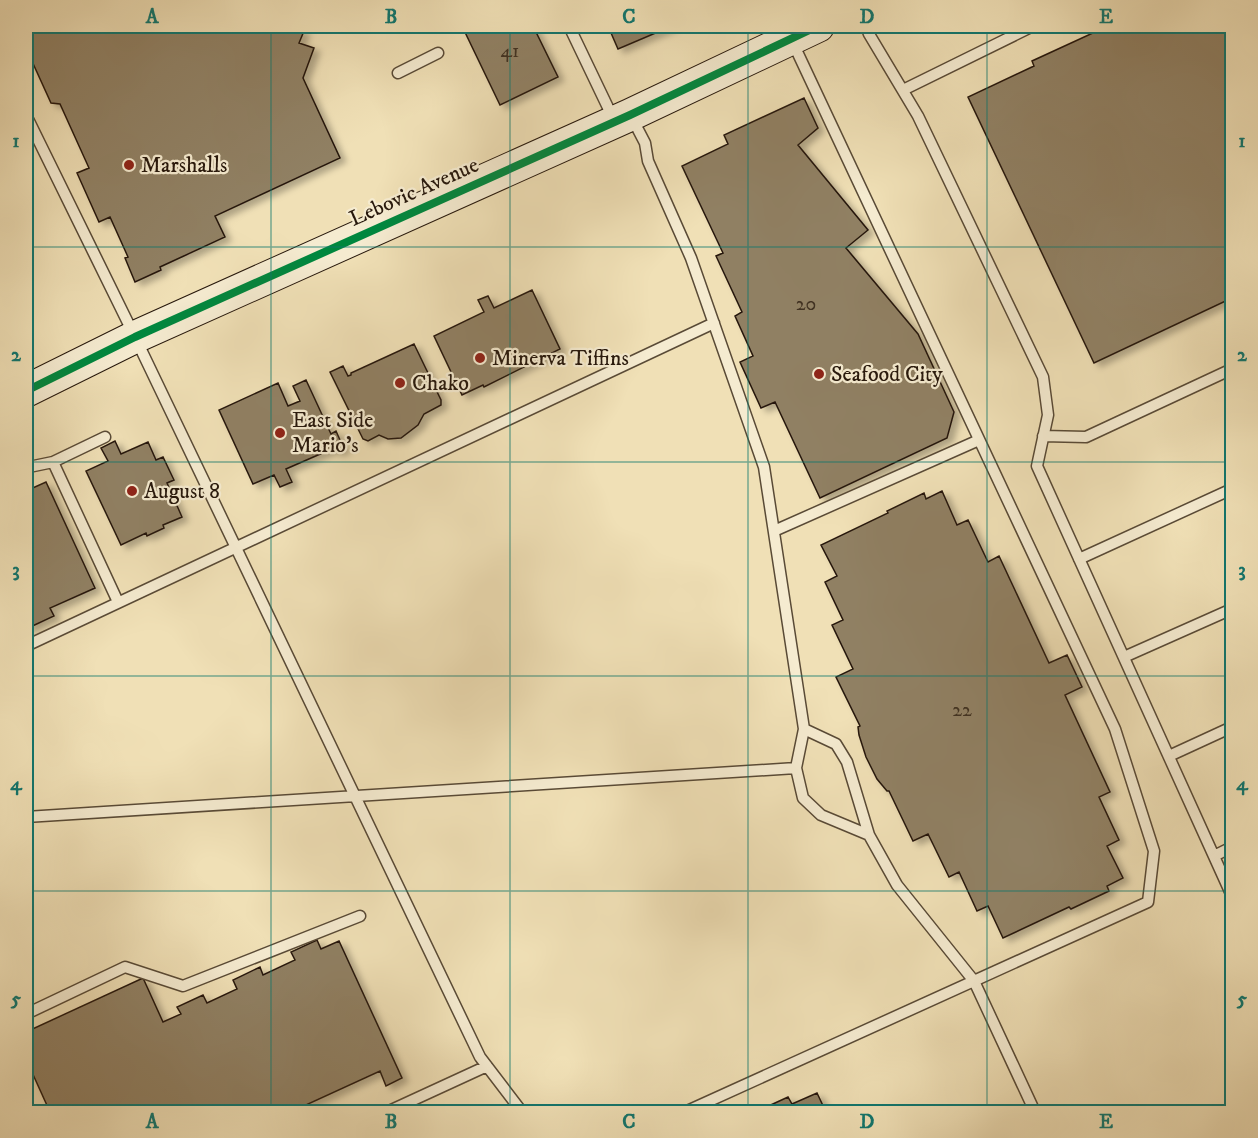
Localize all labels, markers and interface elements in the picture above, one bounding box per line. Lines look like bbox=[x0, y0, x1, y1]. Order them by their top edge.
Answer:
text: A bbox=[145, 5, 160, 30]
text: B bbox=[385, 5, 397, 30]
text: C bbox=[622, 5, 636, 30]
text: D bbox=[860, 5, 875, 30]
text: E bbox=[1099, 5, 1113, 30]
house number: 41 bbox=[501, 39, 519, 64]
text: 1 bbox=[12, 129, 20, 154]
text: 1 bbox=[1238, 129, 1246, 154]
street label: Lebovic Avenue bbox=[345, 151, 483, 233]
place label: Marshalls bbox=[141, 152, 227, 179]
marker: Marshalls bbox=[122, 158, 136, 172]
house number: 20 bbox=[796, 292, 816, 317]
text: 2 bbox=[11, 343, 22, 368]
text: 2 bbox=[1237, 343, 1248, 368]
place label: Minerva Tiffins bbox=[492, 345, 629, 372]
marker: Minerva Tiffins bbox=[473, 351, 487, 365]
place label: Seafood City bbox=[831, 361, 943, 388]
marker: Seafood City bbox=[812, 367, 826, 381]
place label: Chako bbox=[412, 370, 469, 397]
marker: Chako bbox=[393, 376, 407, 390]
place label: East Side Mario's bbox=[292, 407, 373, 459]
marker: East Side Mario's bbox=[273, 426, 287, 440]
place label: August 8 bbox=[144, 478, 220, 505]
marker: August 8 bbox=[125, 484, 139, 498]
text: 3 bbox=[12, 558, 20, 583]
text: 3 bbox=[1238, 558, 1246, 583]
house number: 22 bbox=[952, 698, 972, 723]
text: 4 bbox=[10, 772, 23, 797]
text: 4 bbox=[1236, 772, 1249, 797]
text: 5 bbox=[10, 987, 21, 1012]
text: 5 bbox=[1236, 987, 1247, 1012]
text: A bbox=[145, 1110, 160, 1135]
text: B bbox=[385, 1110, 397, 1135]
text: C bbox=[622, 1110, 636, 1135]
text: D bbox=[860, 1110, 875, 1135]
text: E bbox=[1099, 1110, 1113, 1135]

